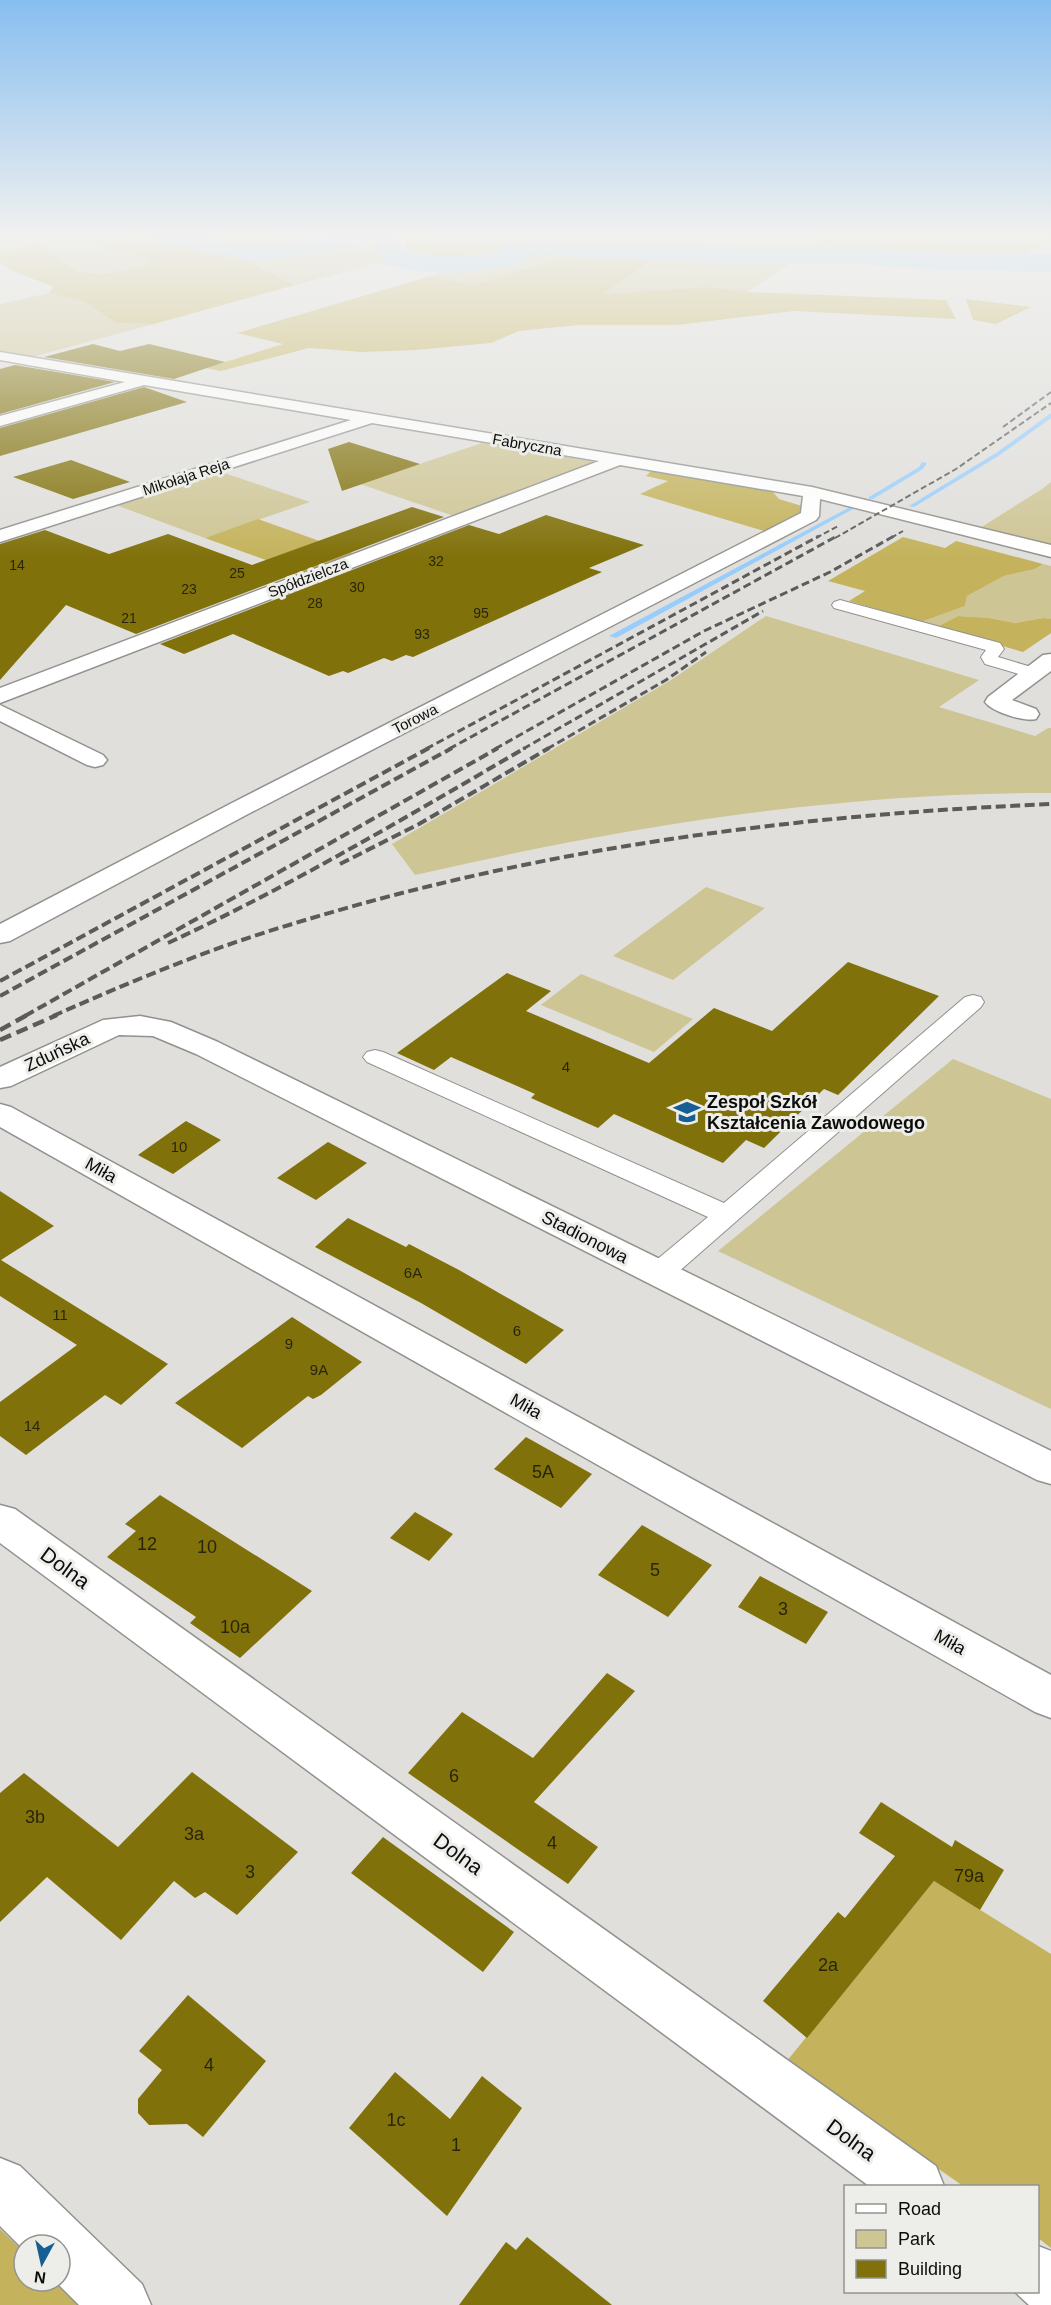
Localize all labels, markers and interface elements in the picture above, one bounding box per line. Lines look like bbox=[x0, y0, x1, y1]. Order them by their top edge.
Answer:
street label: Fabryczna bbox=[491, 430, 564, 459]
street label: Mikołaja Reja bbox=[140, 454, 232, 499]
house number: 32 bbox=[428, 553, 444, 569]
street label: Spółdzielcza bbox=[265, 554, 351, 601]
house number: 14 bbox=[9, 557, 25, 573]
house number: 25 bbox=[229, 565, 245, 581]
house number: 30 bbox=[349, 579, 365, 595]
house number: 23 bbox=[181, 581, 197, 597]
house number: 28 bbox=[307, 595, 323, 611]
house number: 95 bbox=[473, 605, 489, 621]
house number: 21 bbox=[121, 610, 137, 626]
house number: 93 bbox=[414, 626, 430, 642]
street label: Torowa bbox=[389, 700, 441, 737]
street label: Zduńska bbox=[21, 1028, 93, 1076]
house number: 4 bbox=[562, 1058, 570, 1075]
place label: Zespoł Szkół Kształcenia Zawodowego bbox=[707, 1092, 925, 1133]
school or university icon: Zespoł Szkół Kształcenia Zawodowego bbox=[672, 1097, 702, 1127]
house number: 10 bbox=[171, 1138, 187, 1155]
street label: Miła bbox=[82, 1153, 121, 1187]
street label: Stadionowa bbox=[539, 1207, 632, 1268]
house number: 6A bbox=[404, 1264, 422, 1281]
house number: 11 bbox=[52, 1306, 68, 1323]
house number: 6 bbox=[513, 1322, 521, 1339]
house number: 9 bbox=[285, 1335, 293, 1352]
house number: 9A bbox=[310, 1361, 328, 1378]
street label: Miła bbox=[507, 1389, 546, 1423]
house number: 14 bbox=[24, 1417, 40, 1434]
house number: 5A bbox=[532, 1462, 554, 1482]
house number: 12 bbox=[137, 1534, 157, 1554]
house number: 10 bbox=[197, 1537, 217, 1557]
street label: Dolna bbox=[36, 1542, 95, 1593]
house number: 5 bbox=[650, 1560, 660, 1580]
house number: 3 bbox=[778, 1599, 788, 1619]
house number: 10a bbox=[220, 1617, 251, 1637]
street label: Miła bbox=[931, 1625, 970, 1659]
house number: 6 bbox=[449, 1766, 459, 1786]
house number: 3b bbox=[25, 1807, 45, 1827]
house number: 3a bbox=[184, 1824, 205, 1844]
street label: Dolna bbox=[429, 1828, 488, 1879]
house number: 4 bbox=[547, 1833, 557, 1853]
house number: 3 bbox=[245, 1862, 255, 1882]
house number: 79a bbox=[954, 1866, 985, 1886]
house number: 2a bbox=[818, 1955, 839, 1975]
house number: 4 bbox=[204, 2055, 214, 2075]
house number: 1c bbox=[386, 2110, 406, 2130]
street label: Dolna bbox=[822, 2114, 881, 2165]
house number: 1 bbox=[451, 2135, 461, 2155]
legend bbox=[844, 2185, 1039, 2293]
text: Road bbox=[898, 2199, 941, 2219]
text: Park bbox=[898, 2229, 936, 2249]
north arrow bbox=[12, 2233, 72, 2293]
text: Building bbox=[898, 2259, 962, 2279]
text: N bbox=[33, 2268, 47, 2287]

